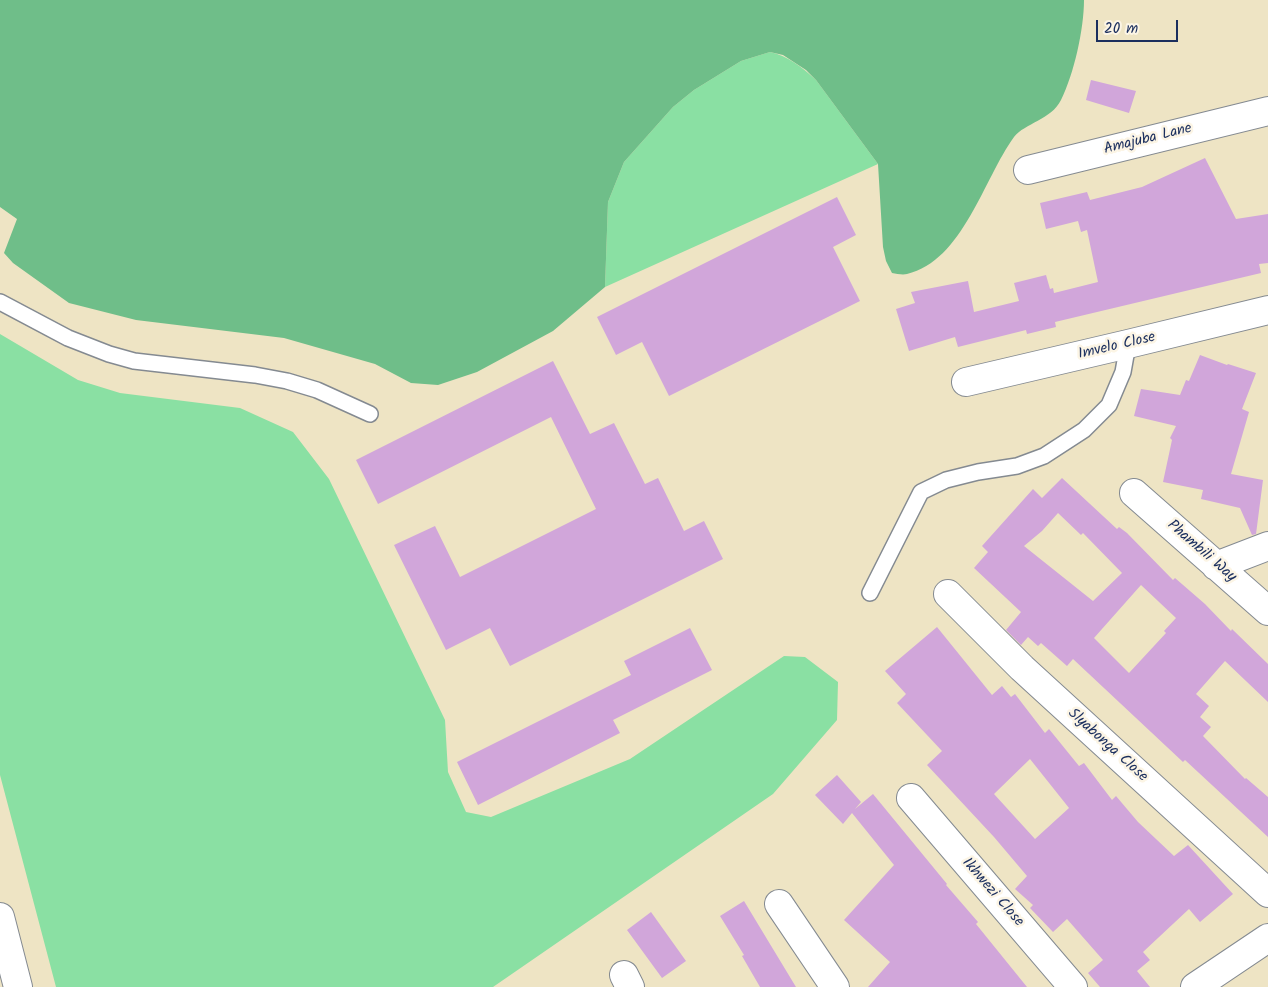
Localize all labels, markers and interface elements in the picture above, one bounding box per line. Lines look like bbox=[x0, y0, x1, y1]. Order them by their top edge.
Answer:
scale bar bbox=[1098, 10, 1180, 42]
text: 20 m bbox=[1104, 17, 1138, 41]
street label: Amajuba Lane bbox=[1102, 120, 1194, 160]
street label: Imvelo Close bbox=[1077, 329, 1157, 365]
street label: Phambili Way bbox=[1163, 517, 1239, 587]
street label: Slyabonga Close bbox=[1063, 705, 1151, 787]
street label: Ikhwezi Close bbox=[957, 855, 1027, 931]

